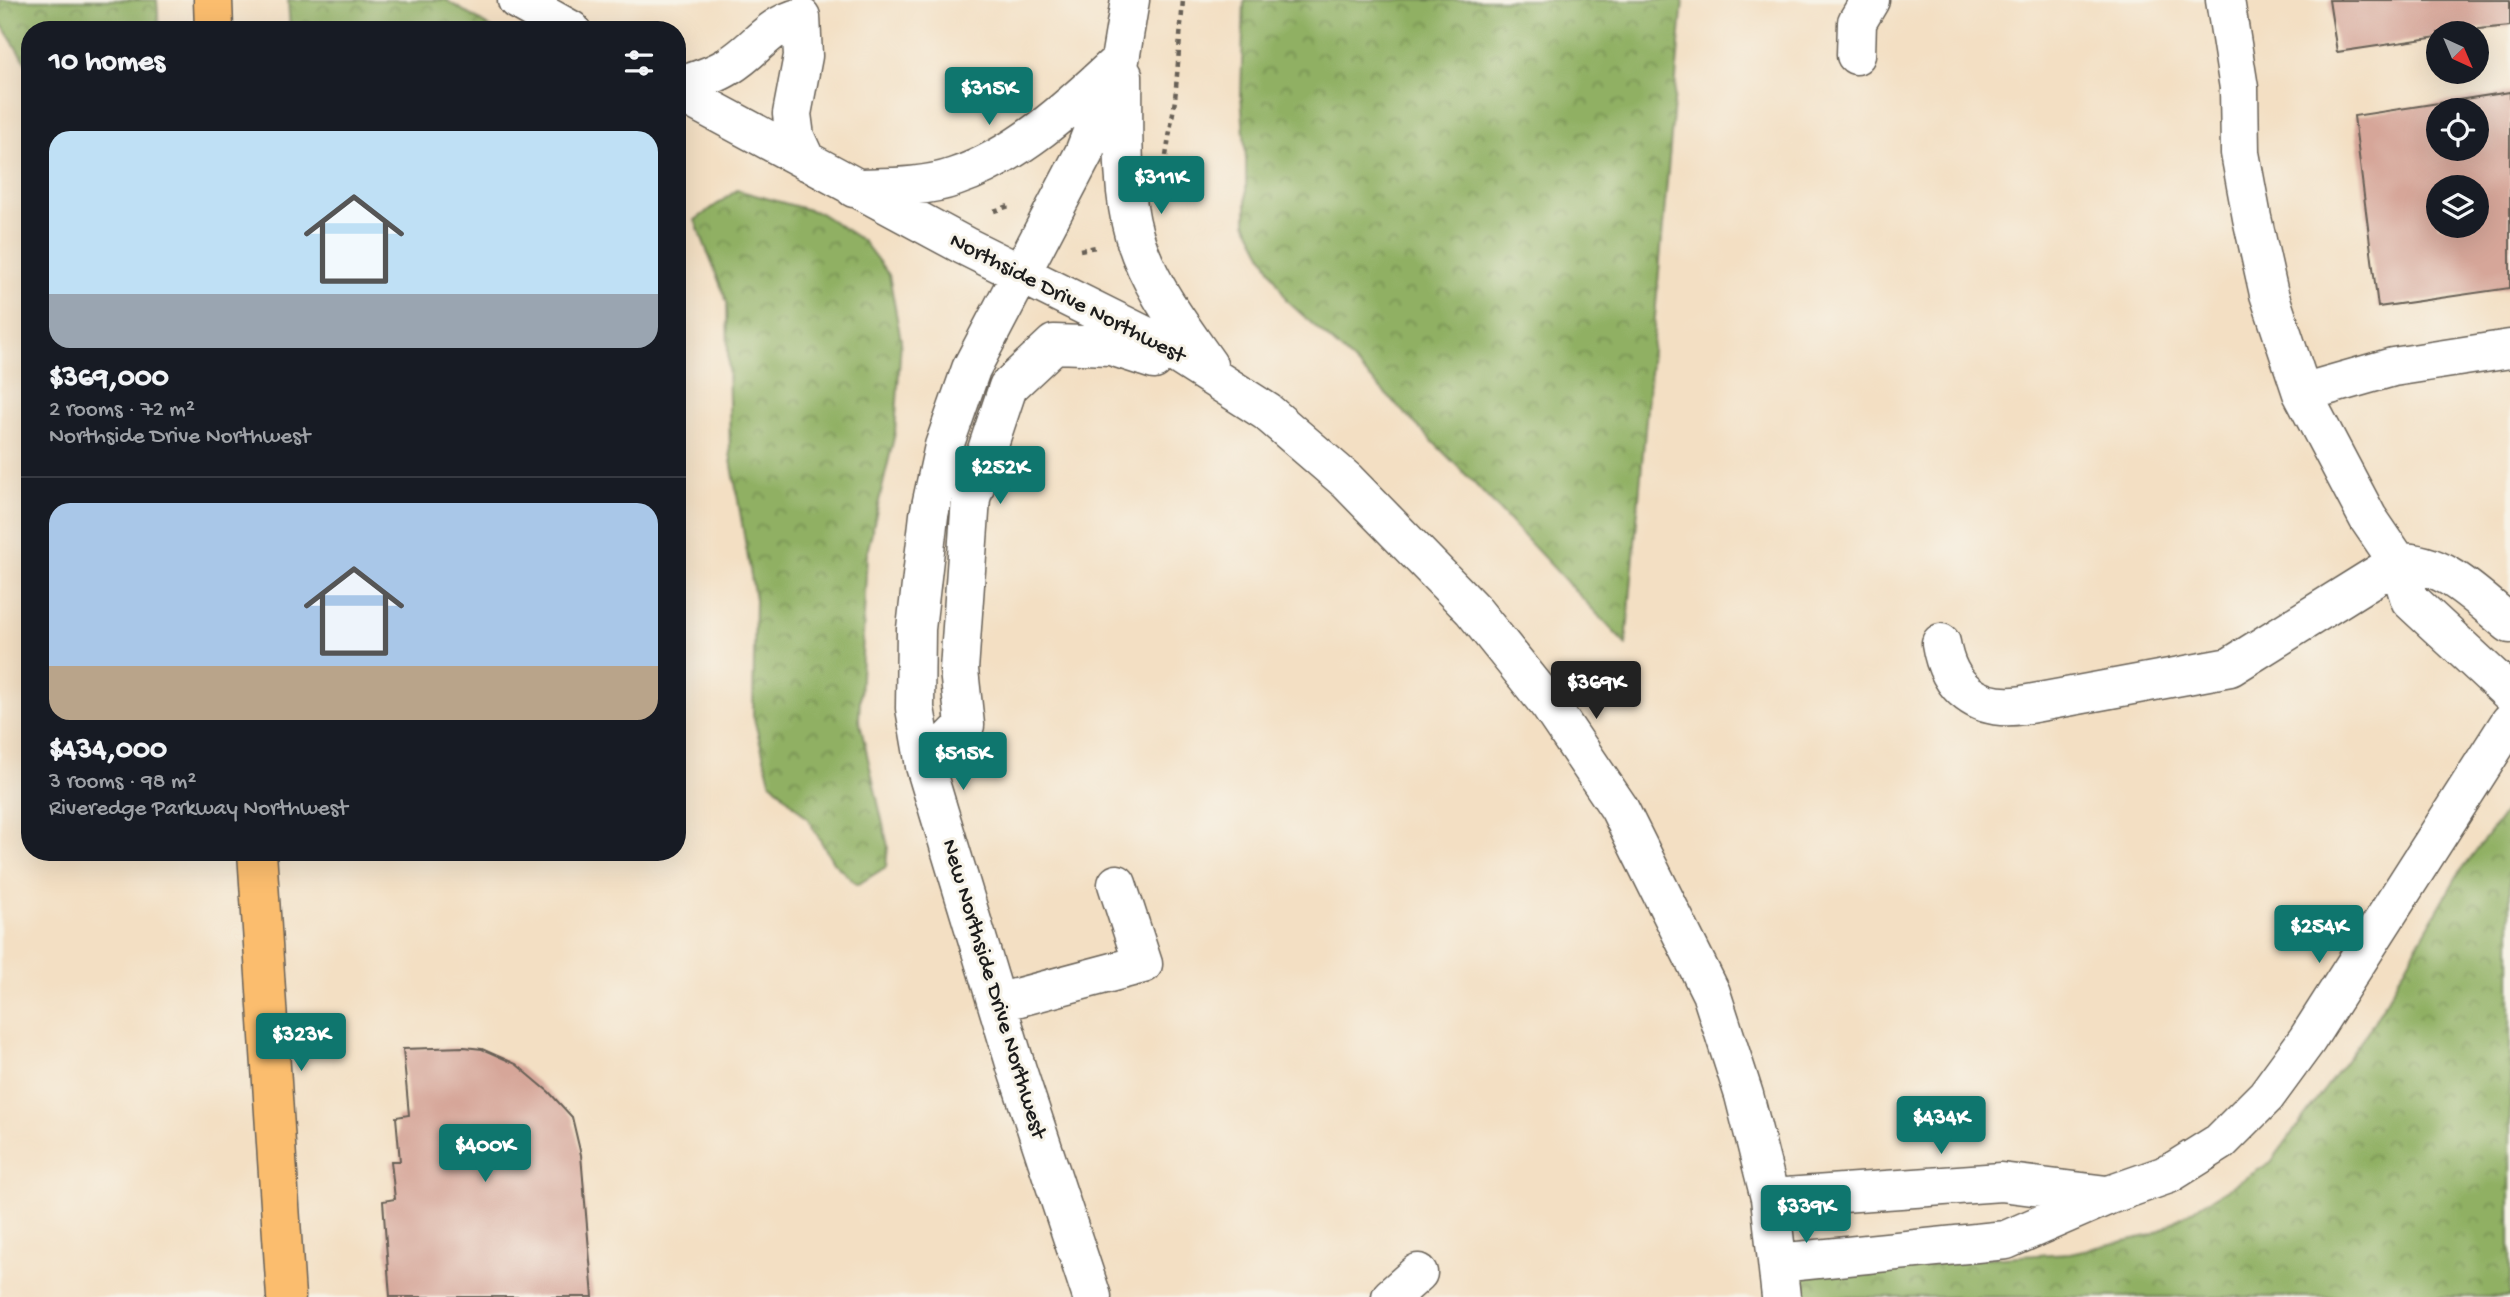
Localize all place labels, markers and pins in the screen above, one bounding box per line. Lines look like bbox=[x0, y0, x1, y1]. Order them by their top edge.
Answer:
pin: $315K bbox=[940, 68, 1038, 127]
pin: $311K bbox=[1112, 156, 1210, 216]
pin: $252K bbox=[951, 447, 1049, 506]
pin: $369K bbox=[1547, 662, 1645, 721]
pin: $515K bbox=[914, 732, 1012, 792]
pin: $254K bbox=[2270, 906, 2368, 965]
pin: $323K bbox=[252, 1014, 350, 1073]
pin: $434K bbox=[1892, 1096, 1990, 1156]
pin: $400K bbox=[436, 1124, 534, 1184]
pin: $339K bbox=[1757, 1186, 1855, 1245]

